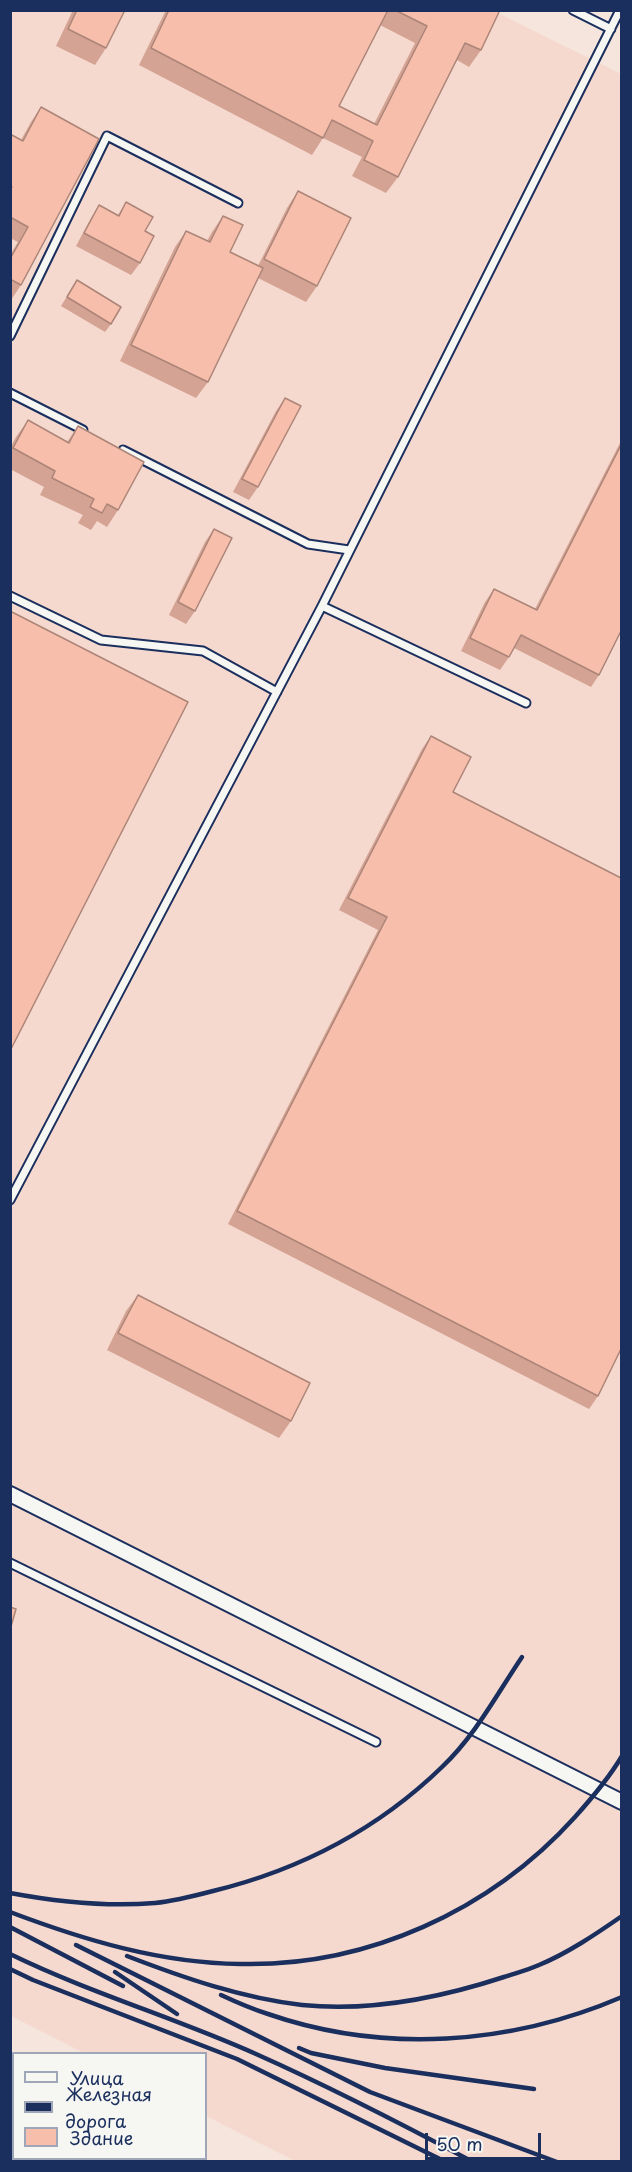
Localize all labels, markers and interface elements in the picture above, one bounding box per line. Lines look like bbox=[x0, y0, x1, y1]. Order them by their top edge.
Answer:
legend bbox=[12, 2052, 207, 2160]
text: Улица bbox=[70, 2064, 124, 2091]
text: Железная дорога bbox=[65, 2080, 152, 2134]
scale bar bbox=[428, 2121, 544, 2159]
text: Здание bbox=[70, 2124, 133, 2151]
text: 50 m bbox=[436, 2130, 483, 2157]

